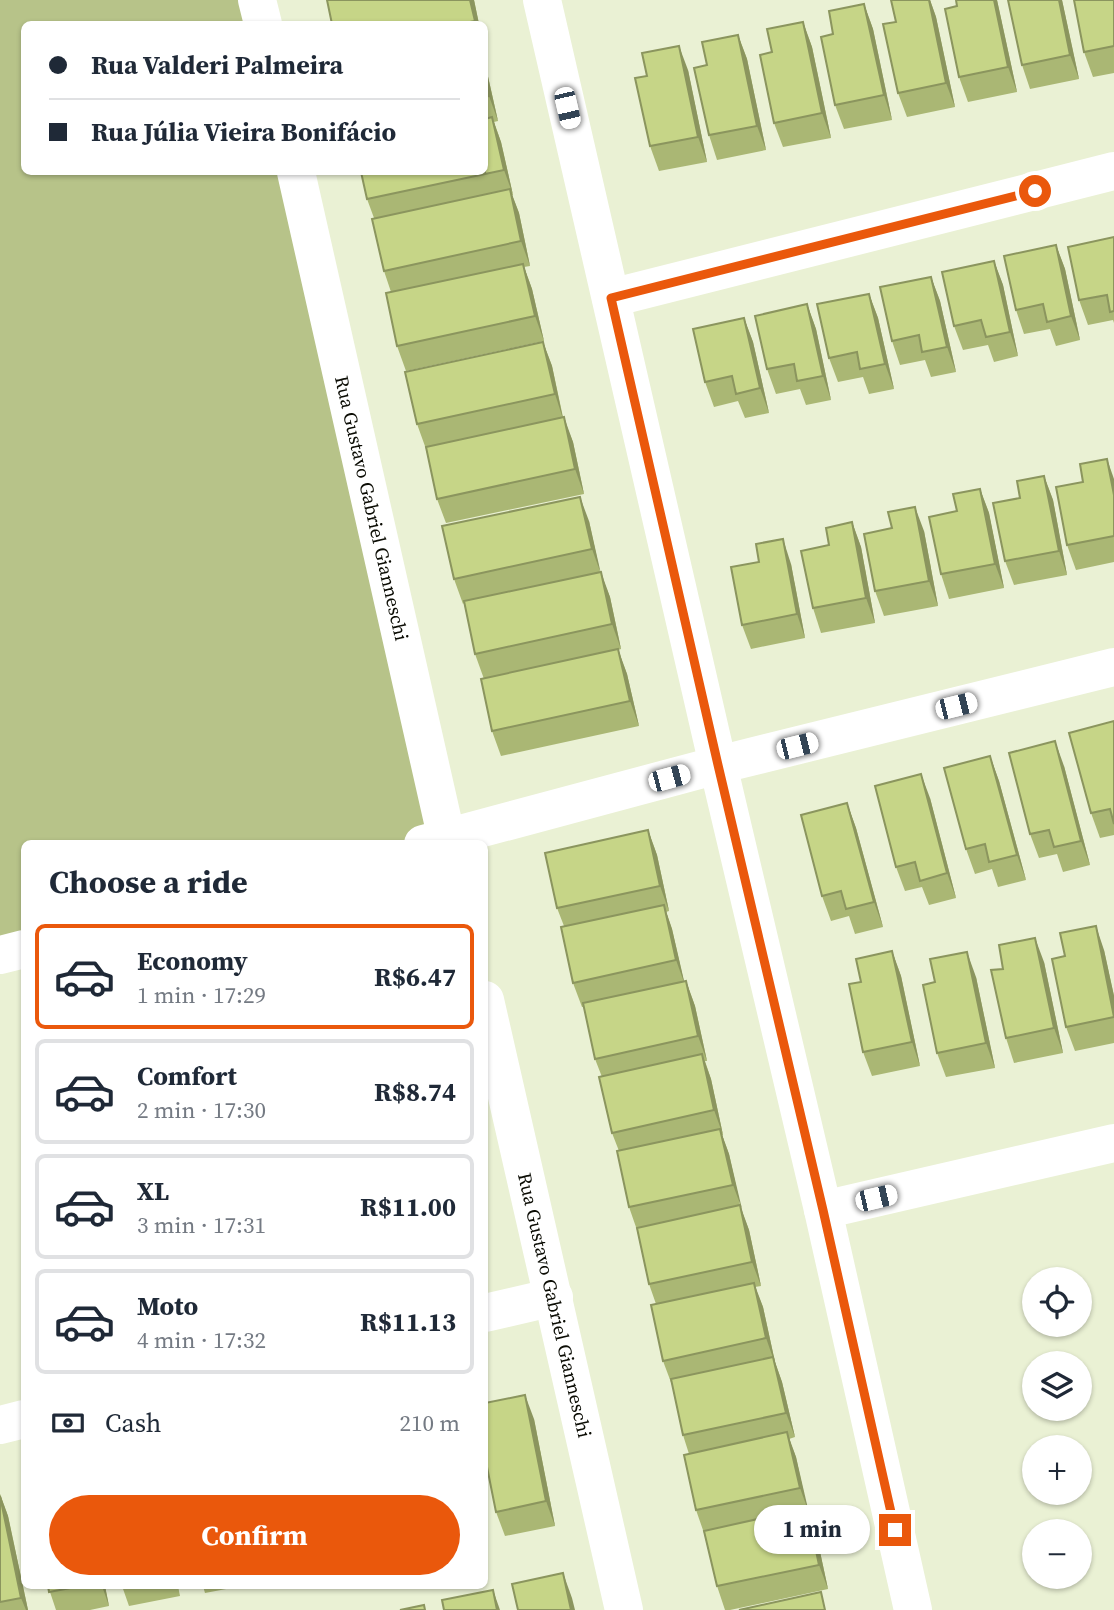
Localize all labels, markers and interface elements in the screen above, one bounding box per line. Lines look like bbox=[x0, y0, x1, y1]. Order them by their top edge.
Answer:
text: Rua Valderi Palmeira bbox=[91, 47, 343, 83]
car bbox=[553, 85, 582, 131]
text: Rua Júlia Vieira Bonifácio bbox=[91, 114, 396, 150]
route start bbox=[1019, 175, 1051, 207]
street label: Rua Gustavo Gabriel Gianneschi bbox=[329, 373, 415, 643]
car bbox=[934, 691, 979, 721]
car bbox=[775, 731, 820, 761]
car bbox=[646, 762, 693, 794]
text: Choose a ride bbox=[49, 860, 248, 904]
text: Economy bbox=[137, 943, 248, 979]
icon: car bbox=[53, 945, 116, 1008]
text: R$6.47 bbox=[374, 959, 456, 995]
text: 1 min · 17:29 bbox=[137, 979, 266, 1011]
text: Comfort bbox=[137, 1058, 237, 1094]
icon: car bbox=[53, 1060, 116, 1123]
text: R$8.74 bbox=[374, 1074, 456, 1110]
text: 2 min · 17:30 bbox=[137, 1094, 266, 1126]
street label: Rua Gustavo Gabriel Gianneschi bbox=[512, 1170, 598, 1440]
text: XL bbox=[137, 1173, 169, 1209]
icon: car bbox=[53, 1175, 116, 1238]
car bbox=[854, 1183, 899, 1213]
text: R$11.00 bbox=[360, 1189, 456, 1225]
text: 3 min · 17:31 bbox=[137, 1209, 266, 1241]
map controls bbox=[1022, 1267, 1092, 1589]
button: locate bbox=[1022, 1267, 1092, 1337]
text: Moto bbox=[137, 1288, 198, 1324]
icon: car bbox=[53, 1290, 116, 1353]
text: R$11.13 bbox=[360, 1304, 456, 1340]
text: 4 min · 17:32 bbox=[137, 1324, 266, 1356]
button: layers bbox=[1022, 1351, 1092, 1421]
icon: cash bbox=[49, 1404, 87, 1442]
text: Cash bbox=[105, 1405, 161, 1441]
text: 210 m bbox=[399, 1407, 460, 1439]
button: + bbox=[1022, 1435, 1092, 1505]
button: Confirm bbox=[49, 1495, 460, 1575]
callout: 1 min bbox=[755, 1506, 870, 1554]
text: 1 min bbox=[782, 1513, 842, 1545]
route end bbox=[879, 1514, 911, 1546]
button: − bbox=[1022, 1519, 1092, 1589]

